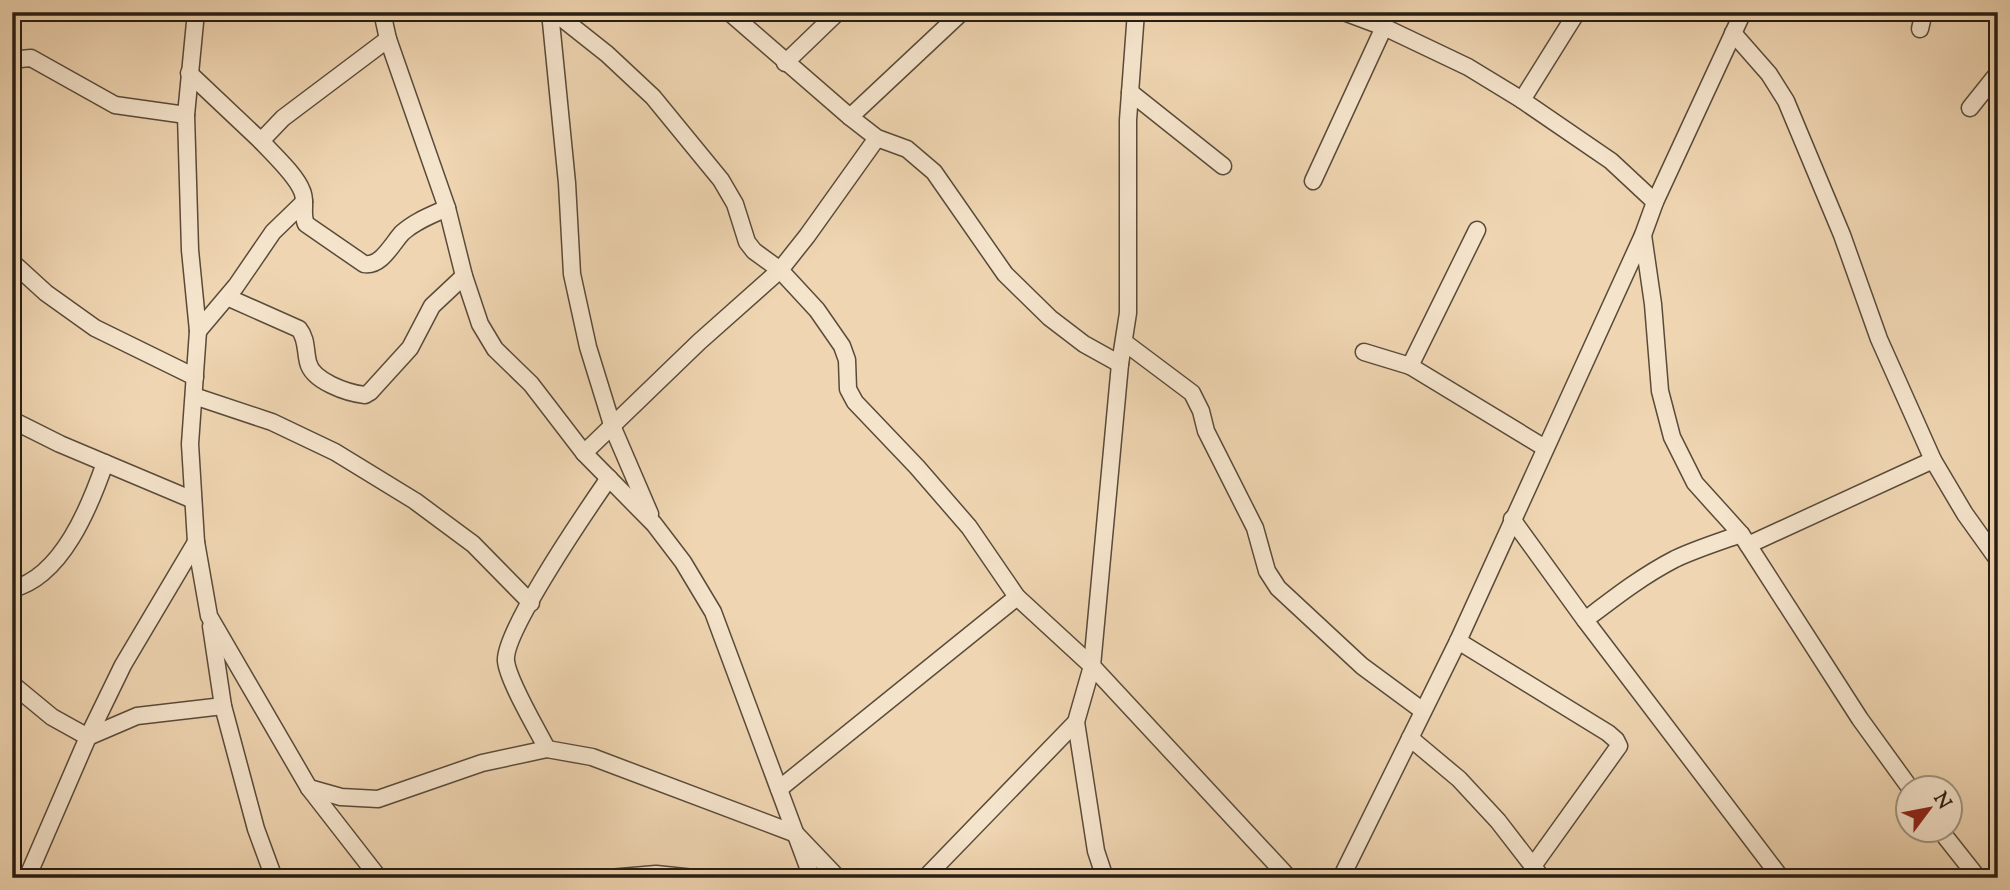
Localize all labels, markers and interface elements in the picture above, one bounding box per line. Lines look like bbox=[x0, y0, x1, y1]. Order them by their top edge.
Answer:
north arrow bbox=[1895, 774, 1965, 844]
text: N bbox=[1926, 788, 1957, 815]

